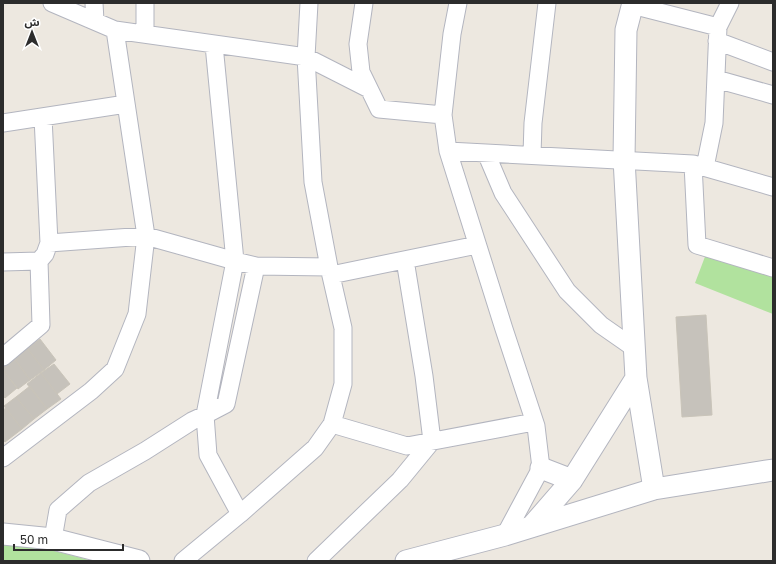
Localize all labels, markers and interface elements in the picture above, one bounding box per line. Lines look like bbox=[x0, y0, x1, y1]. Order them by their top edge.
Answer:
north arrow bbox=[12, 12, 52, 52]
text: ش bbox=[24, 15, 40, 29]
scale bar bbox=[14, 526, 123, 552]
text: 50 m bbox=[20, 532, 48, 547]

